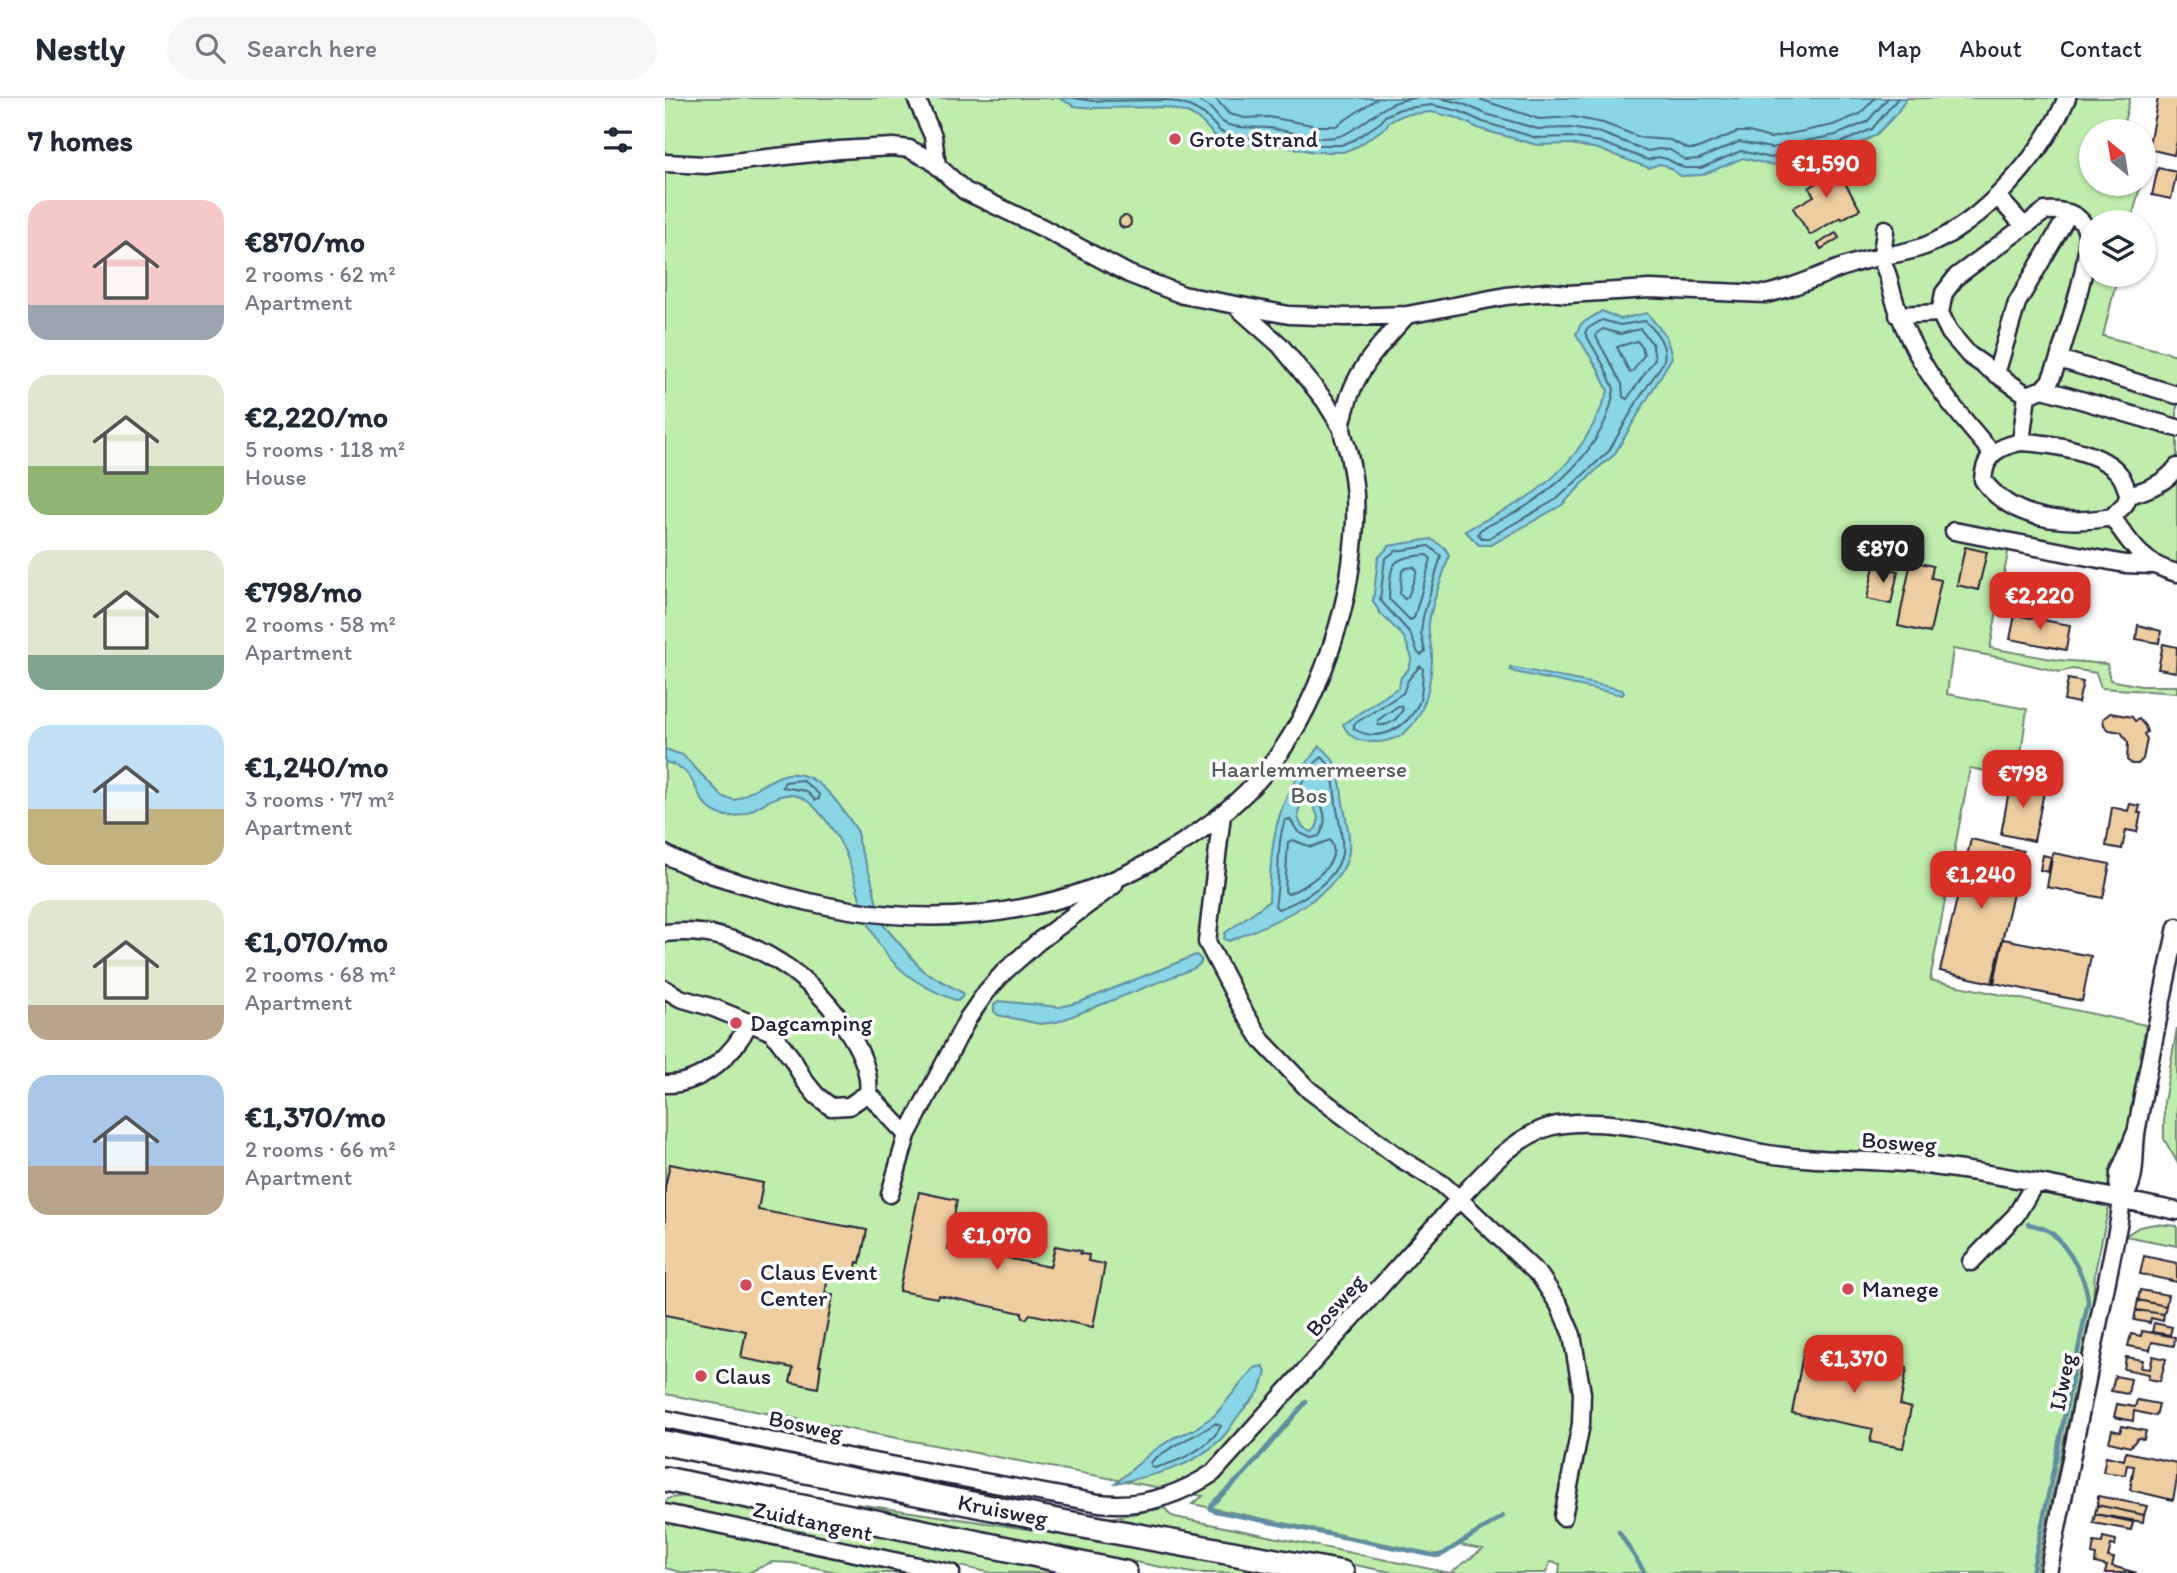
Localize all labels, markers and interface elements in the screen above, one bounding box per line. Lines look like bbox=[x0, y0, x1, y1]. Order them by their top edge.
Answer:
search box bbox=[167, 17, 657, 80]
text: Nestly bbox=[35, 29, 125, 68]
icon: search bbox=[191, 29, 229, 67]
text: Search here bbox=[247, 32, 377, 64]
text: Home bbox=[1779, 34, 1839, 63]
text: Map bbox=[1877, 34, 1921, 63]
text: About bbox=[1959, 34, 2022, 63]
text: Contact bbox=[2060, 34, 2142, 63]
north arrow bbox=[2079, 119, 2156, 196]
map controls bbox=[2079, 119, 2156, 287]
icon: filters bbox=[599, 121, 637, 159]
text: 7 homes bbox=[28, 122, 133, 159]
place label: Grote Strand bbox=[1189, 125, 1318, 153]
marker: Grote Strand bbox=[1167, 131, 1183, 147]
pin: €1,590 bbox=[1769, 140, 1883, 200]
text: €1,590 bbox=[1792, 149, 1860, 177]
button: layers bbox=[2079, 210, 2156, 287]
text: €870/mo bbox=[245, 223, 365, 260]
icon: home bbox=[84, 228, 168, 312]
text: 2 rooms · 62 m² bbox=[245, 260, 396, 288]
text: Apartment bbox=[245, 288, 352, 316]
text: €2,220/mo bbox=[245, 398, 388, 435]
icon: home bbox=[84, 403, 168, 487]
text: 5 rooms · 118 m² bbox=[245, 435, 405, 463]
text: House bbox=[245, 463, 307, 491]
pin: €870 bbox=[1842, 526, 1924, 585]
text: €870 bbox=[1857, 534, 1909, 562]
text: €798/mo bbox=[245, 573, 362, 610]
pin: €2,220 bbox=[1983, 573, 2097, 632]
icon: home bbox=[84, 578, 168, 662]
text: €2,220 bbox=[2005, 581, 2075, 609]
text: 2 rooms · 58 m² bbox=[245, 610, 396, 638]
text: Apartment bbox=[245, 638, 352, 666]
text: €1,240/mo bbox=[245, 748, 389, 785]
pin: €798 bbox=[1982, 750, 2064, 810]
icon: home bbox=[84, 753, 168, 837]
park label: Haarlemmermeerse Bos bbox=[1211, 755, 1407, 809]
text: €798 bbox=[1998, 759, 2048, 787]
text: 3 rooms · 77 m² bbox=[245, 785, 395, 813]
text: Apartment bbox=[245, 813, 352, 841]
pin: €1,240 bbox=[1924, 852, 2038, 911]
text: €1,240 bbox=[1946, 860, 2016, 888]
text: €1,070/mo bbox=[245, 923, 388, 960]
icon: home bbox=[84, 928, 168, 1012]
text: 2 rooms · 68 m² bbox=[245, 960, 396, 988]
text: Apartment bbox=[245, 988, 352, 1016]
place label: Dagcamping bbox=[750, 1009, 872, 1037]
marker: Dagcamping bbox=[728, 1015, 744, 1031]
text: €1,370/mo bbox=[245, 1098, 386, 1135]
icon: home bbox=[84, 1103, 168, 1187]
street label: Bosweg bbox=[1860, 1125, 1938, 1159]
text: 2 rooms · 66 m² bbox=[245, 1135, 396, 1163]
text: Apartment bbox=[245, 1163, 352, 1191]
pin: €1,070 bbox=[940, 1212, 1054, 1272]
text: €1,070 bbox=[963, 1221, 1032, 1249]
place label: Claus Event Center bbox=[760, 1258, 878, 1312]
street label: Bosweg bbox=[1299, 1268, 1371, 1342]
place label: Manege bbox=[1862, 1275, 1939, 1303]
marker: Claus Event Center bbox=[738, 1277, 754, 1293]
marker: Manege bbox=[1840, 1281, 1856, 1297]
pin: €1,370 bbox=[1797, 1336, 1911, 1395]
text: €1,370 bbox=[1820, 1344, 1888, 1372]
street label: IJweg bbox=[2043, 1351, 2081, 1413]
place label: Claus bbox=[715, 1362, 771, 1390]
marker: Claus bbox=[693, 1368, 709, 1384]
street label: Bosweg bbox=[766, 1403, 846, 1447]
street label: Kruisweg bbox=[956, 1488, 1051, 1532]
street label: Zuidtangent bbox=[751, 1495, 876, 1547]

